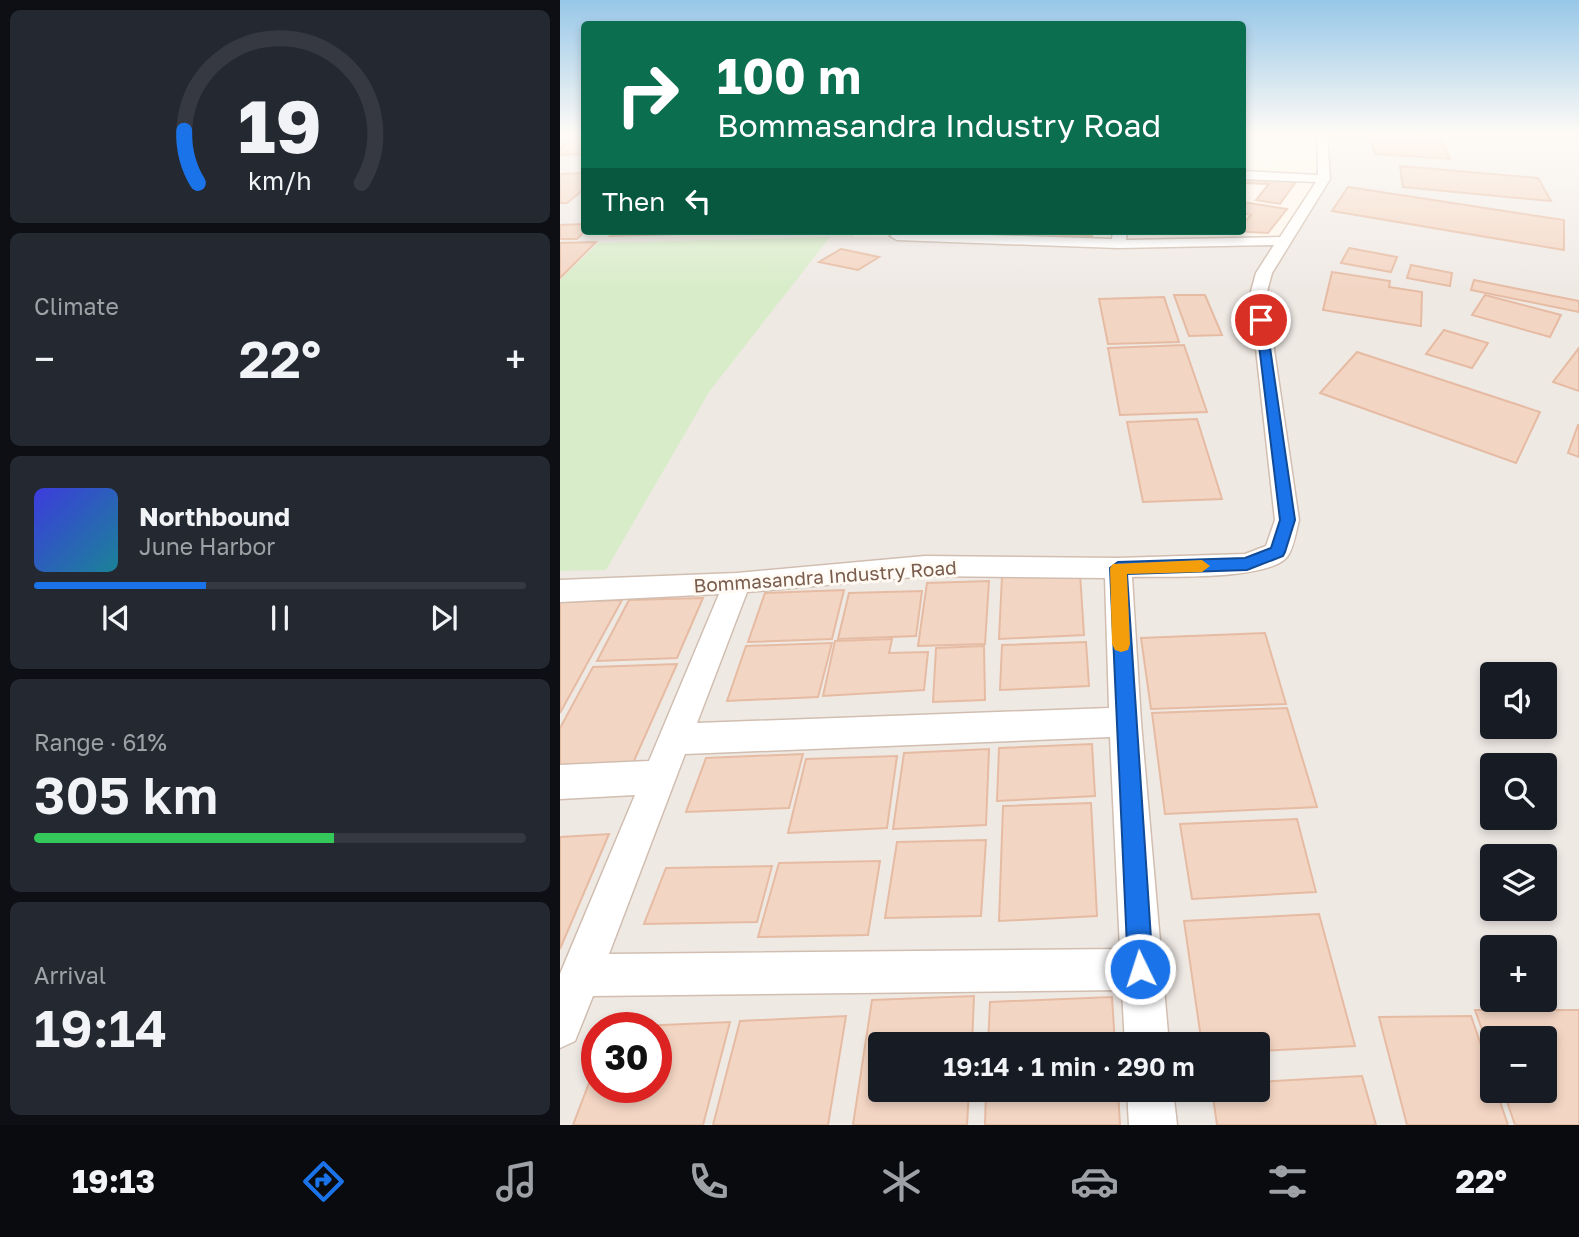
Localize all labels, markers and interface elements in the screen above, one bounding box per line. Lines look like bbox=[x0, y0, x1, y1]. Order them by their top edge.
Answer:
text: 100 m bbox=[717, 46, 861, 105]
icon: right bbox=[602, 49, 693, 140]
text: 19 bbox=[238, 82, 322, 169]
text: Bommasandra Industry Road bbox=[717, 106, 1161, 144]
text: km/h bbox=[248, 164, 312, 195]
icon: left bbox=[679, 182, 717, 220]
text: Then bbox=[602, 186, 665, 217]
pin bbox=[1231, 290, 1291, 350]
text: Climate bbox=[34, 292, 119, 320]
icon: arrive bbox=[1242, 301, 1280, 339]
text: 22° bbox=[239, 327, 321, 389]
text: − bbox=[34, 336, 55, 381]
text: + bbox=[505, 336, 526, 381]
text: Northbound bbox=[139, 501, 290, 532]
text: June Harbor bbox=[139, 532, 275, 560]
street label: Bommasandra Industry Road bbox=[693, 555, 957, 597]
icon: previous bbox=[97, 599, 135, 637]
icon: pause bbox=[261, 599, 299, 637]
icon: next bbox=[425, 599, 463, 637]
map controls bbox=[1480, 662, 1557, 1103]
button: sound bbox=[1480, 662, 1557, 739]
text: Range · 61% bbox=[34, 728, 167, 756]
button: search bbox=[1480, 753, 1557, 830]
text: 305 km bbox=[34, 763, 218, 825]
button: layers bbox=[1480, 844, 1557, 921]
position arrow bbox=[1103, 932, 1177, 1006]
button: + bbox=[1480, 935, 1557, 1012]
text: Arrival bbox=[34, 961, 106, 989]
text: 19:14 bbox=[34, 996, 168, 1058]
speed limit sign: 30 bbox=[581, 1012, 672, 1103]
button: − bbox=[1480, 1026, 1557, 1103]
text: 19:14 · 1 min · 290 m bbox=[943, 1051, 1195, 1082]
icon: directions bbox=[299, 1157, 348, 1206]
icon: music bbox=[492, 1157, 541, 1206]
icon: phone bbox=[684, 1157, 733, 1206]
icon: climate bbox=[877, 1157, 926, 1206]
icon: car bbox=[1070, 1157, 1119, 1206]
icon: filters bbox=[1263, 1157, 1312, 1206]
text: 19:13 bbox=[72, 1162, 155, 1200]
text: 22° bbox=[1456, 1162, 1507, 1200]

